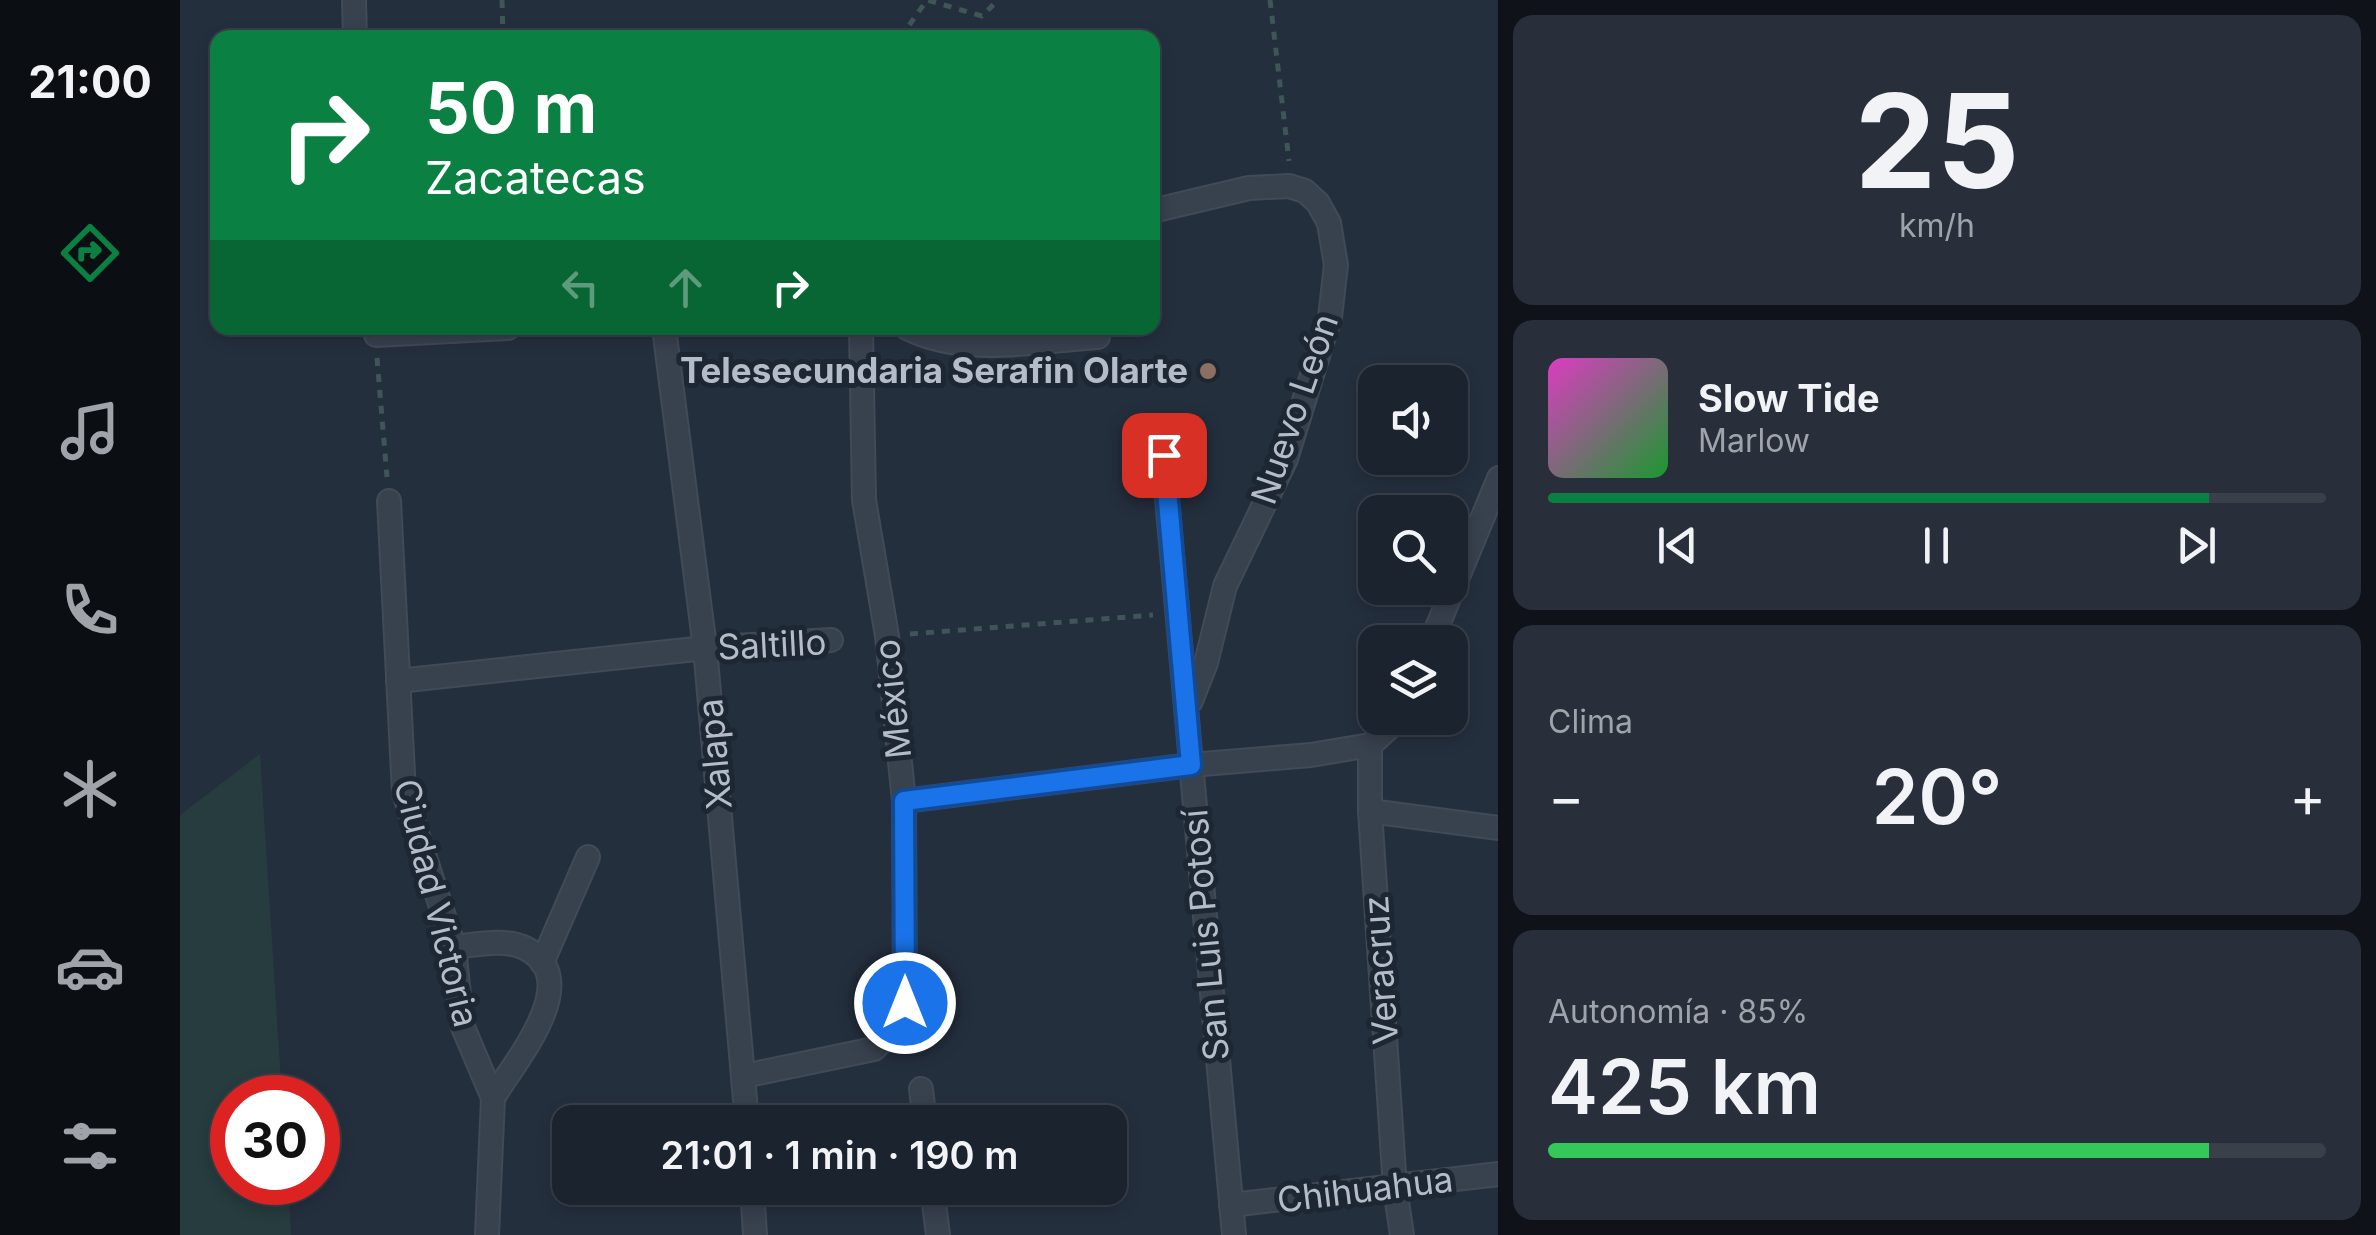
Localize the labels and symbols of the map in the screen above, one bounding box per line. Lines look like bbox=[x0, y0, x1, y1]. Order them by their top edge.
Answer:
street label: Nuevo León bbox=[1242, 308, 1346, 509]
place label: Telesecundaria Serafin Olarte bbox=[680, 349, 1188, 391]
marker: Telesecundaria Serafin Olarte bbox=[1197, 360, 1219, 382]
pin bbox=[1122, 413, 1207, 498]
street label: Saltillo bbox=[716, 620, 827, 668]
street label: México bbox=[865, 637, 919, 761]
street label: Xalapa bbox=[688, 697, 740, 811]
street label: Ciudad Victoria bbox=[386, 775, 488, 1031]
street label: San Luis Potosí bbox=[1173, 807, 1237, 1062]
street label: Veracruz bbox=[1354, 894, 1406, 1046]
position arrow bbox=[853, 951, 957, 1055]
speed limit sign: 30 bbox=[210, 1075, 340, 1205]
street label: Chihuahua bbox=[1275, 1157, 1455, 1221]

